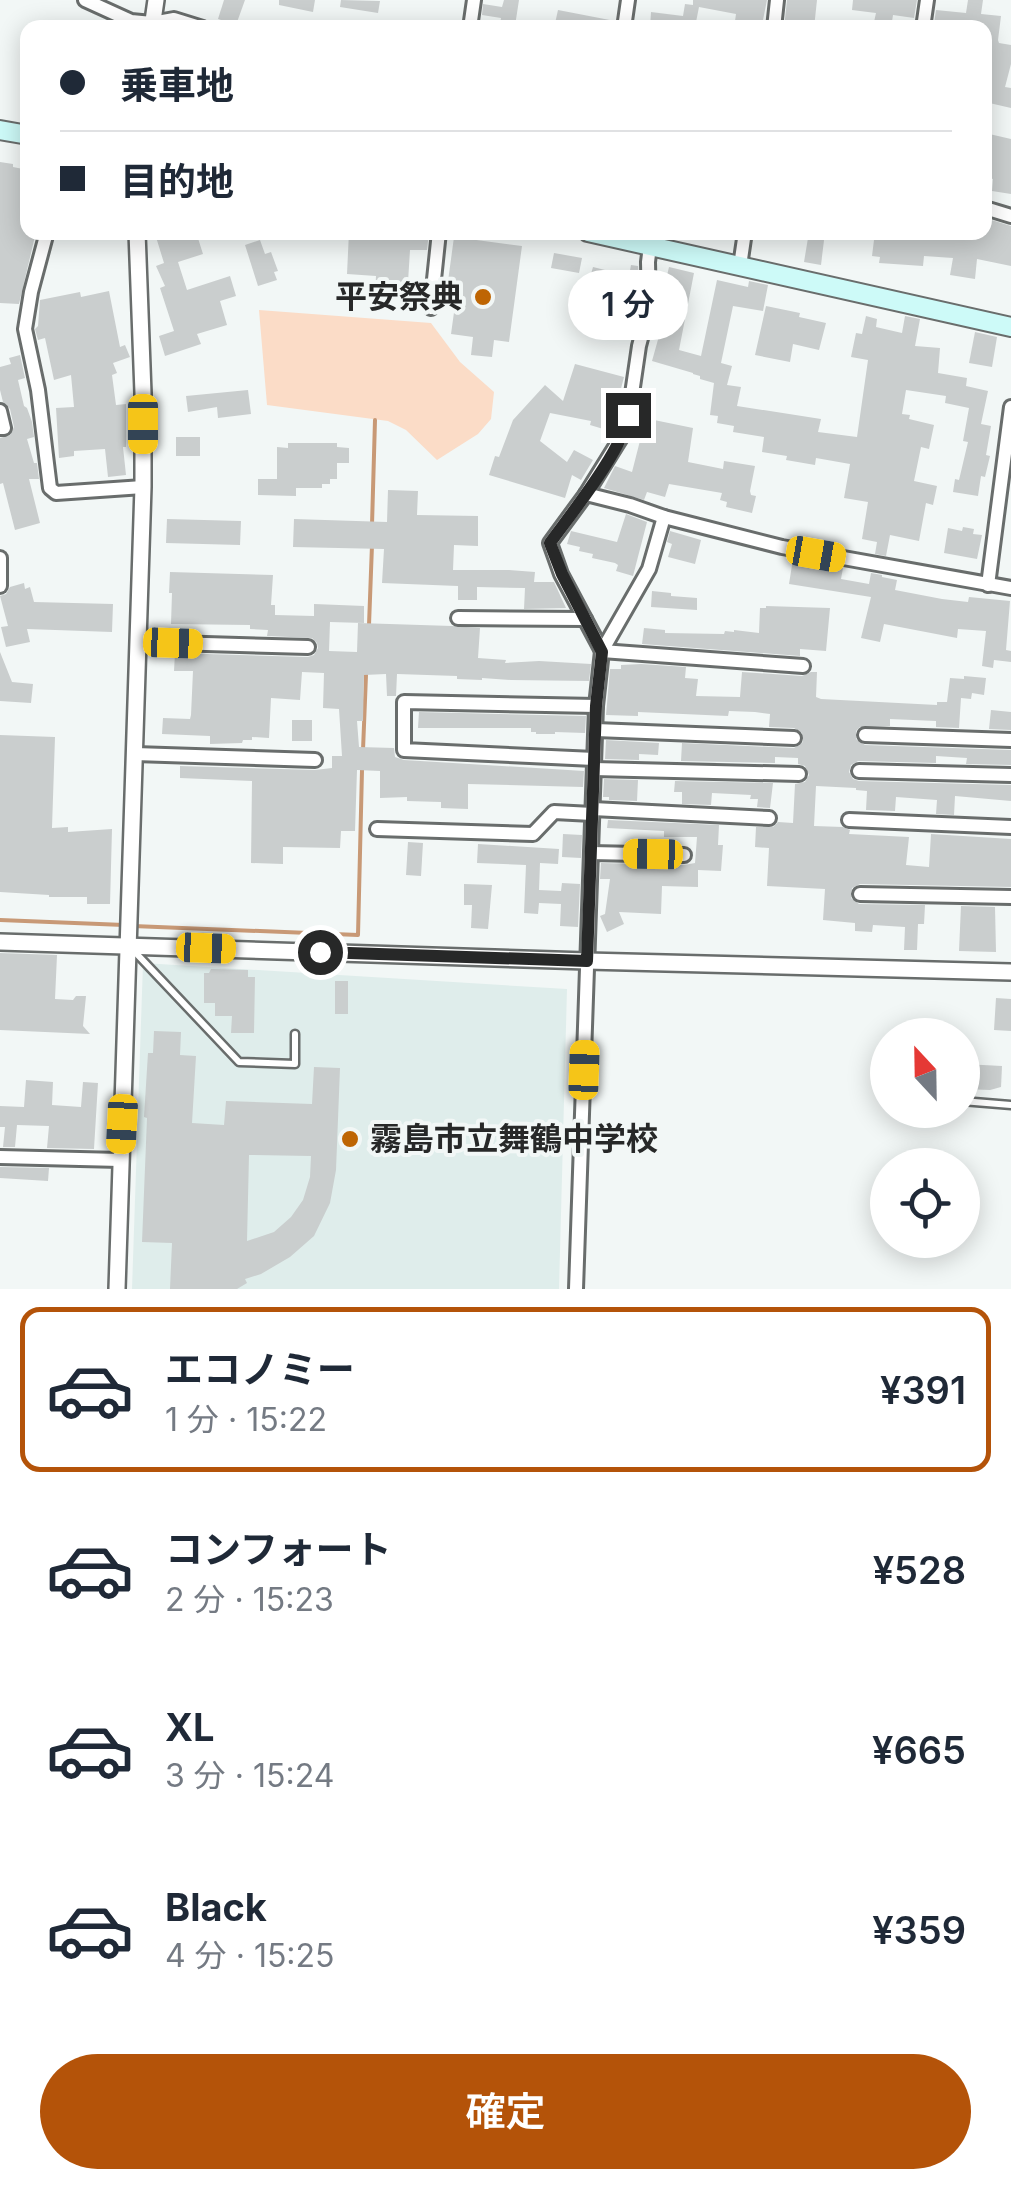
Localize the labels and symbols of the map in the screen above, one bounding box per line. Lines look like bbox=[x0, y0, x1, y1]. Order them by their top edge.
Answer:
callout: 1 分 bbox=[568, 270, 688, 340]
place label: 平安祭典 bbox=[335, 277, 463, 316]
marker: 平安祭典 bbox=[472, 286, 494, 308]
route end bbox=[606, 393, 651, 438]
car bbox=[128, 394, 158, 454]
car bbox=[784, 534, 848, 574]
car bbox=[142, 627, 204, 659]
car bbox=[623, 838, 683, 870]
route start bbox=[298, 930, 343, 975]
car bbox=[175, 932, 237, 964]
north arrow bbox=[870, 1018, 980, 1128]
car bbox=[568, 1039, 600, 1101]
car bbox=[105, 1093, 139, 1155]
place label: 霧島市立舞鶴中学校 bbox=[370, 1119, 658, 1158]
marker: 霧島市立舞鶴中学校 bbox=[339, 1128, 361, 1150]

